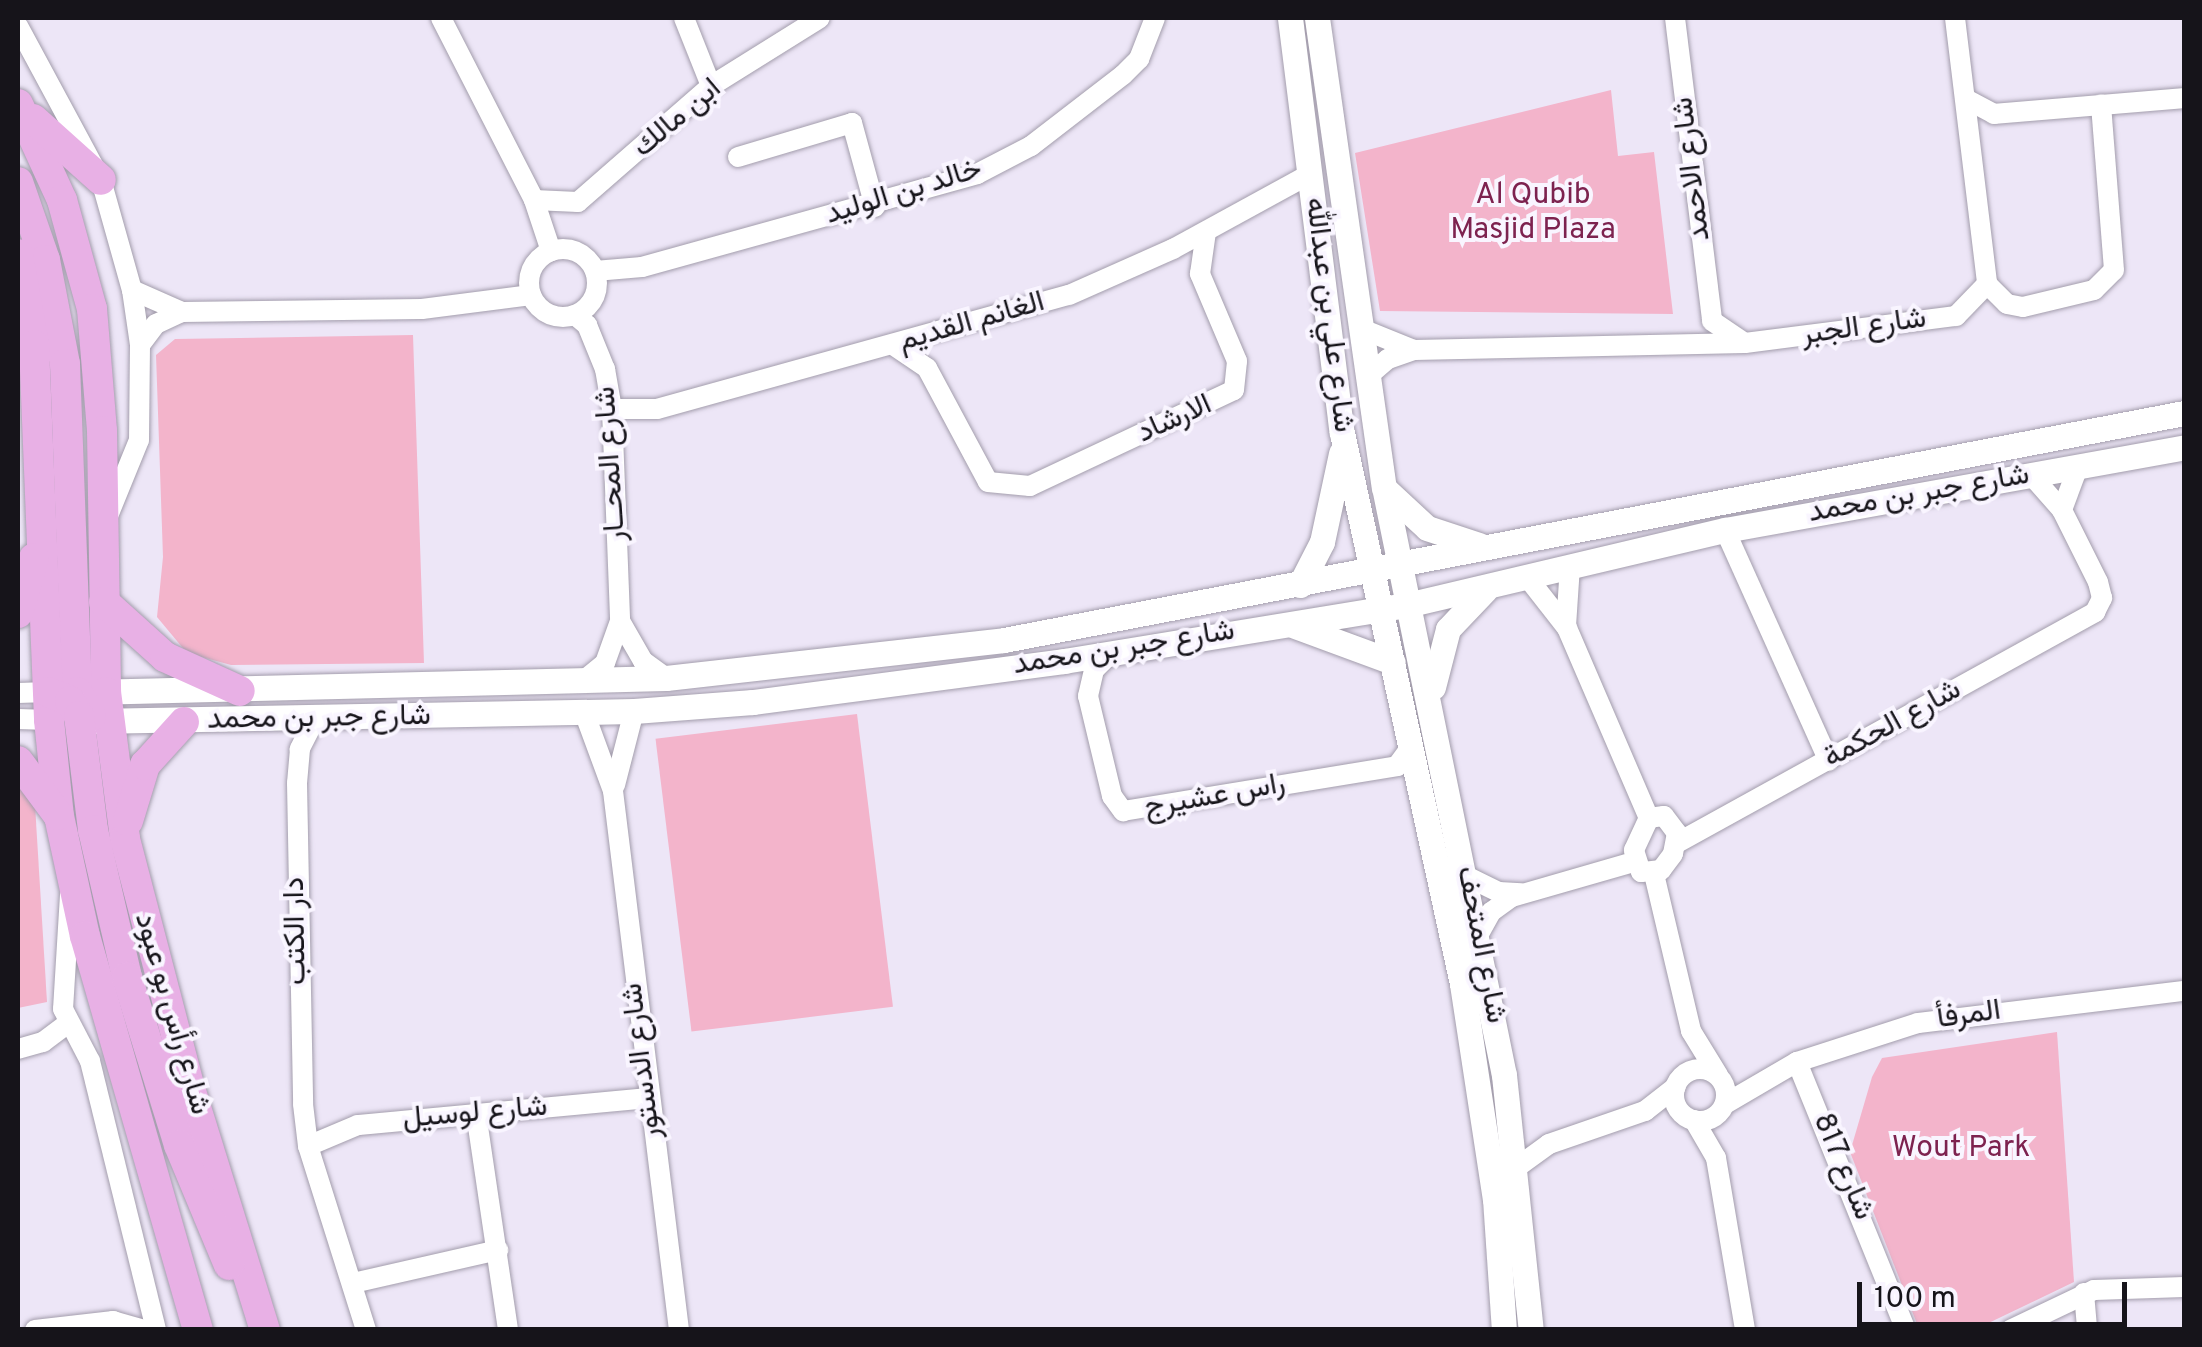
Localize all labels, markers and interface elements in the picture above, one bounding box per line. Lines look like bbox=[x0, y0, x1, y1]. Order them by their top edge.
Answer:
street label: ابن مالك bbox=[626, 72, 730, 166]
street label: شارع الاحمد bbox=[1666, 95, 1720, 243]
street label: خالد بن الوليد bbox=[821, 152, 987, 234]
park label: Al Qubib Masjid Plaza bbox=[1450, 178, 1616, 248]
street label: شارع علي بن عبدالله bbox=[1296, 195, 1360, 435]
street label: الغانم القديم bbox=[895, 285, 1049, 361]
street label: شارع الجبر bbox=[1799, 301, 1929, 355]
street label: شارع المحــار bbox=[589, 385, 635, 543]
street label: الارشاد bbox=[1132, 388, 1218, 452]
street label: شارع جبر بن محمد bbox=[1806, 458, 2032, 532]
street label: شارع جبر بن محمد bbox=[1011, 614, 1237, 684]
street label: شارع الحكمة bbox=[1818, 673, 1968, 777]
street label: شارع جبر بن محمد bbox=[207, 699, 431, 739]
street label: راس عشيرج bbox=[1142, 767, 1288, 827]
street label: شارع المتحف bbox=[1447, 863, 1513, 1027]
street label: دار الكتب bbox=[278, 877, 316, 985]
street label: شارع رأس بو عبود bbox=[125, 909, 217, 1119]
street label: شارع الدستور bbox=[616, 981, 670, 1141]
street label: المرفأ bbox=[1935, 994, 2003, 1038]
street label: شارع لوسيل bbox=[401, 1090, 549, 1138]
street label: شارع 817 bbox=[1803, 1108, 1881, 1226]
park label: Wout Park bbox=[1892, 1131, 2030, 1167]
scale bar bbox=[1862, 1262, 2132, 1324]
text: 100 m bbox=[1874, 1281, 1956, 1318]

